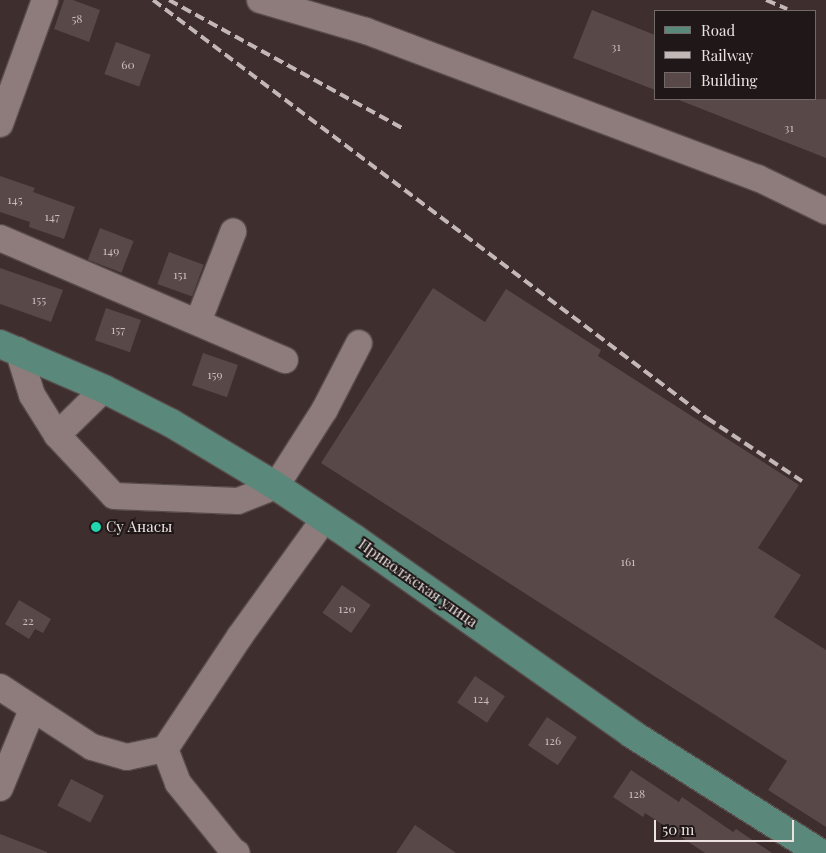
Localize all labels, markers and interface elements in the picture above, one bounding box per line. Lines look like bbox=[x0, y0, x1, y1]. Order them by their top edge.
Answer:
legend bbox=[654, 10, 816, 100]
house number: 58 bbox=[71, 12, 83, 26]
text: Road bbox=[701, 20, 735, 40]
house number: 31 bbox=[611, 40, 621, 54]
text: Railway bbox=[701, 45, 753, 65]
house number: 60 bbox=[121, 58, 135, 72]
text: Building bbox=[701, 70, 757, 90]
house number: 31 bbox=[784, 121, 794, 135]
house number: 145 bbox=[7, 193, 23, 207]
house number: 147 bbox=[44, 210, 60, 224]
house number: 149 bbox=[103, 244, 119, 258]
house number: 151 bbox=[173, 268, 187, 282]
house number: 155 bbox=[32, 293, 46, 307]
house number: 157 bbox=[111, 323, 125, 337]
house number: 159 bbox=[207, 368, 223, 382]
place label: Су Анасы bbox=[106, 518, 172, 536]
marker: Су Анасы bbox=[90, 521, 102, 533]
street label: Приволжская улица bbox=[355, 535, 481, 631]
house number: 161 bbox=[620, 555, 636, 569]
house number: 120 bbox=[338, 602, 356, 616]
house number: 22 bbox=[22, 614, 34, 628]
house number: 124 bbox=[473, 692, 489, 706]
house number: 126 bbox=[545, 734, 561, 748]
house number: 128 bbox=[629, 787, 645, 801]
scale bar bbox=[656, 810, 796, 842]
text: 50 m bbox=[662, 819, 694, 839]

